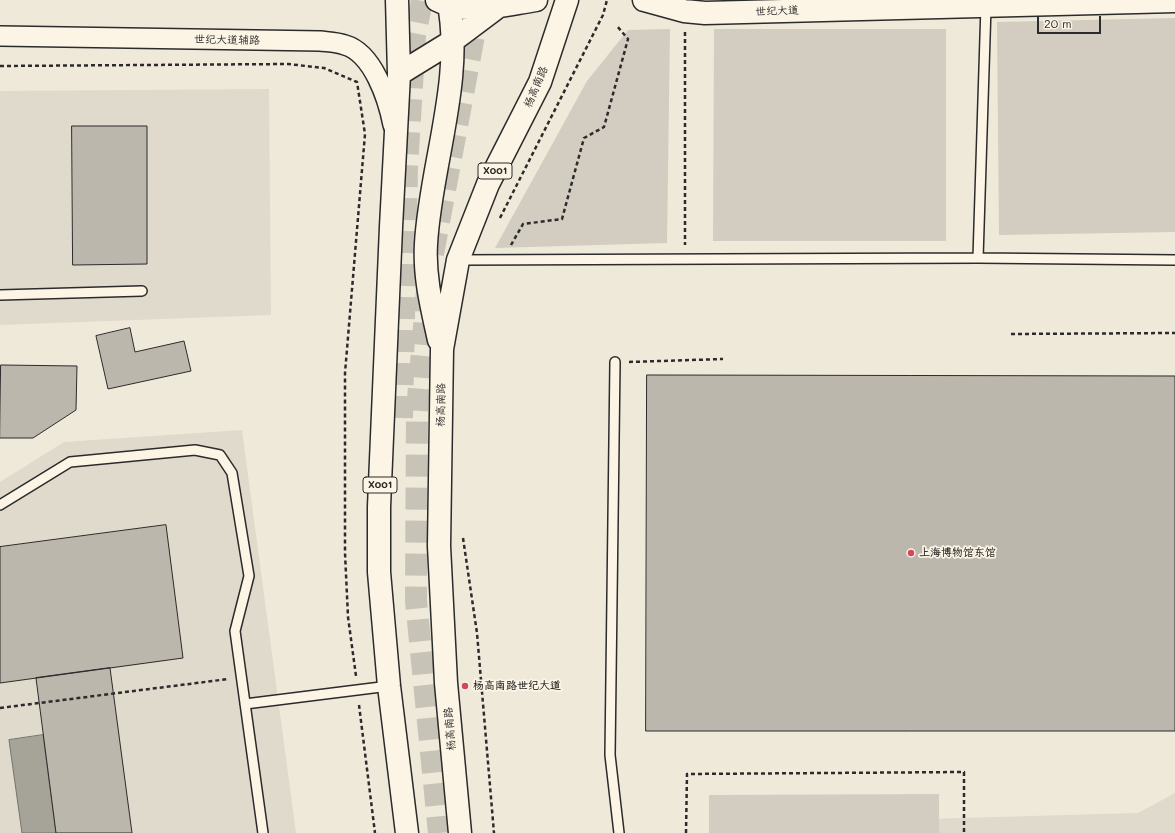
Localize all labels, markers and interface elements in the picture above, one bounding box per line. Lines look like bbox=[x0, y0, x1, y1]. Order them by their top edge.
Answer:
street label: 世纪大道 bbox=[755, 4, 799, 18]
scale bar bbox=[1039, 8, 1103, 34]
text: 20 m bbox=[1044, 15, 1072, 31]
street label: 世纪大道辅路 bbox=[194, 33, 260, 47]
street label: 杨高南路 bbox=[521, 64, 551, 110]
road number: X001 bbox=[478, 163, 512, 179]
street label: 杨高南路 bbox=[434, 383, 448, 427]
road number: X001 bbox=[363, 477, 397, 493]
place label: 上海博物馆东馆 bbox=[919, 546, 996, 560]
marker: 上海博物馆东馆 bbox=[906, 548, 916, 558]
place label: 杨高南路世纪大道 bbox=[473, 679, 561, 693]
marker: 杨高南路世纪大道 bbox=[460, 681, 470, 691]
street label: 杨高南路 bbox=[442, 707, 458, 751]

